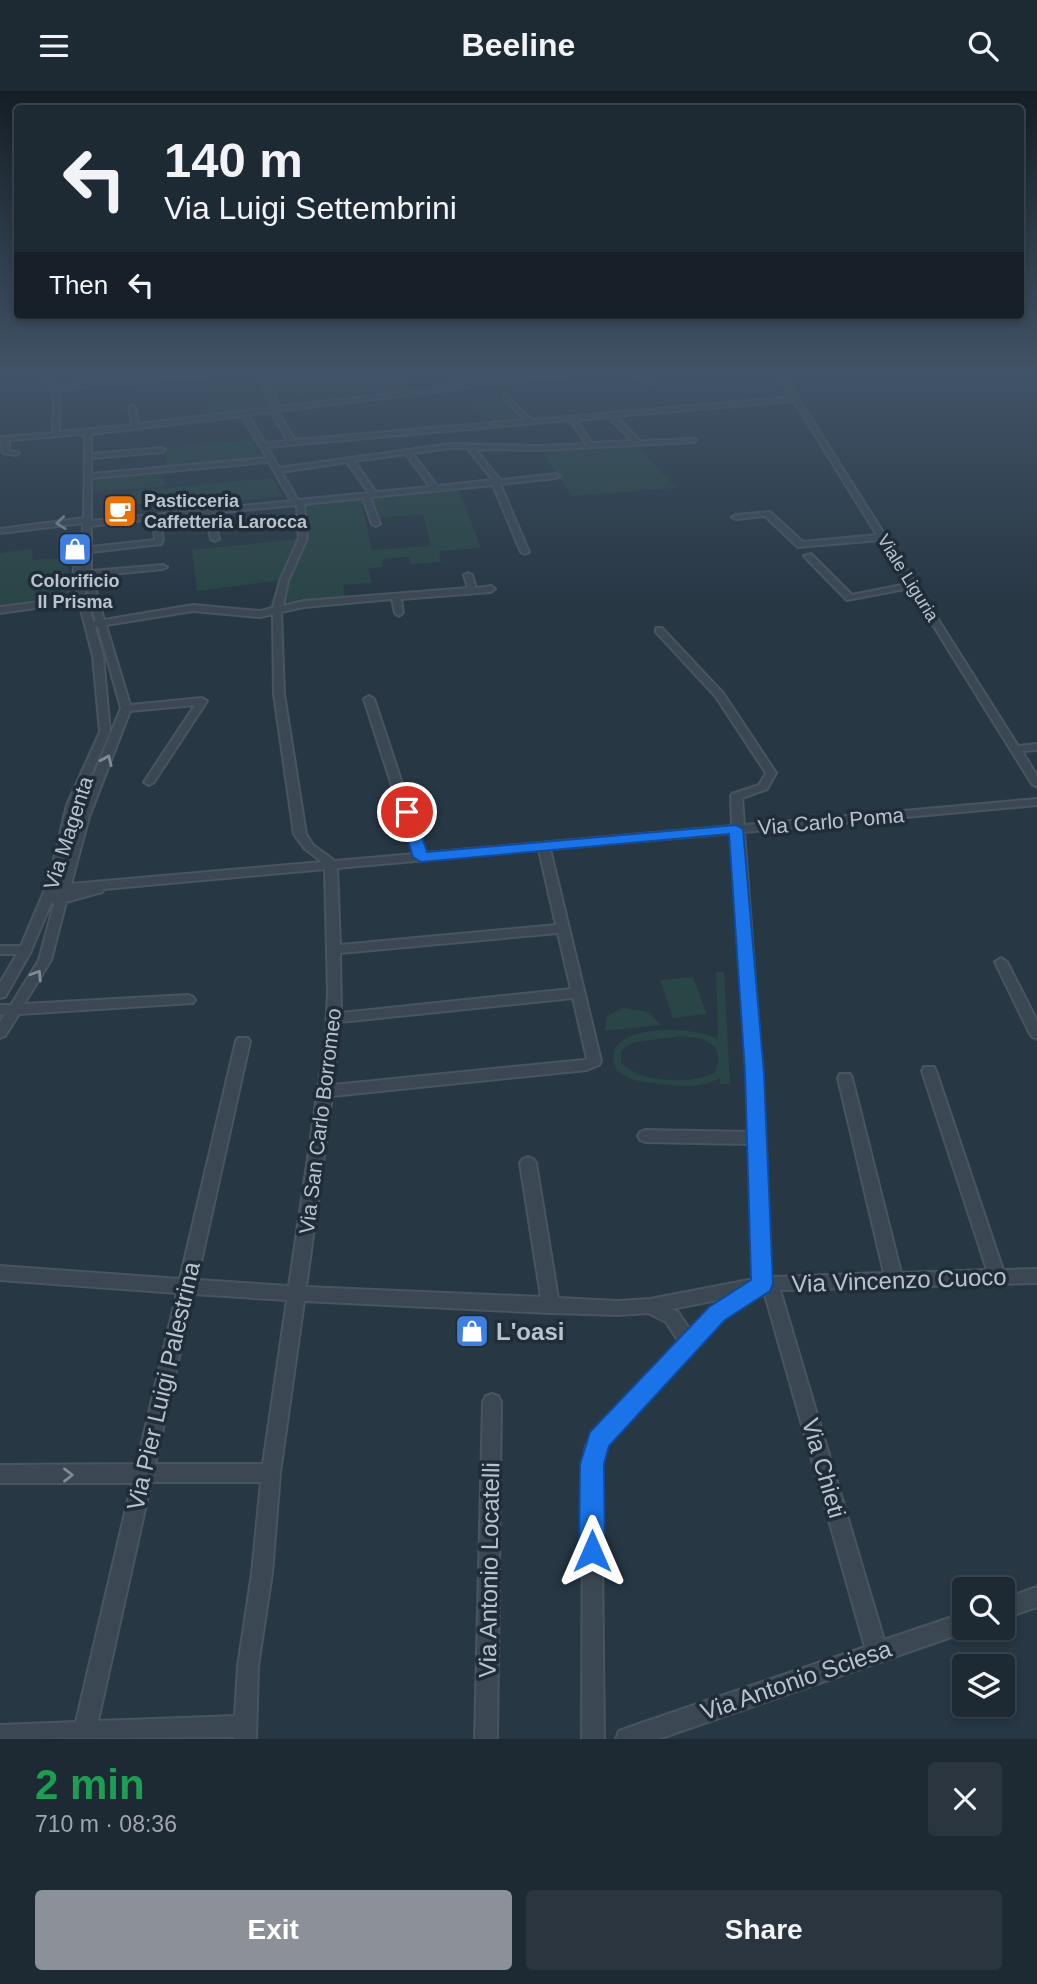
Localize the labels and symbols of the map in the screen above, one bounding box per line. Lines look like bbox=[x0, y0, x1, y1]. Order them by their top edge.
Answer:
place label: Pasticceria Caffetteria Larocca bbox=[144, 491, 308, 532]
cafe icon: Pasticceria Caffetteria Larocca bbox=[101, 492, 139, 530]
one-way arrow bbox=[55, 516, 67, 531]
shop icon: Colorificio Il Prisma bbox=[56, 530, 94, 568]
street label: Viale Liguria bbox=[873, 531, 943, 626]
place label: Colorificio Il Prisma bbox=[31, 571, 120, 612]
one-way arrow bbox=[99, 754, 113, 767]
street label: Via Magenta bbox=[39, 773, 97, 892]
pin bbox=[377, 782, 437, 842]
street label: Via Carlo Poma bbox=[757, 803, 905, 839]
one-way arrow bbox=[28, 970, 41, 983]
street label: Via San Carlo Borromeo bbox=[295, 1007, 345, 1235]
street label: Via Pier Luigi Palestrina bbox=[121, 1258, 205, 1513]
street label: Via Vincenzo Cuoco bbox=[791, 1263, 1007, 1297]
shop icon: L'oasi bbox=[453, 1312, 491, 1350]
place label: L'oasi bbox=[496, 1318, 564, 1345]
street label: Via Chieti bbox=[797, 1415, 851, 1521]
street label: Via Antonio Locatelli bbox=[474, 1462, 504, 1678]
one-way arrow bbox=[63, 1467, 74, 1483]
position arrow bbox=[555, 1514, 629, 1588]
street label: Via Antonio Sciesa bbox=[697, 1635, 895, 1725]

